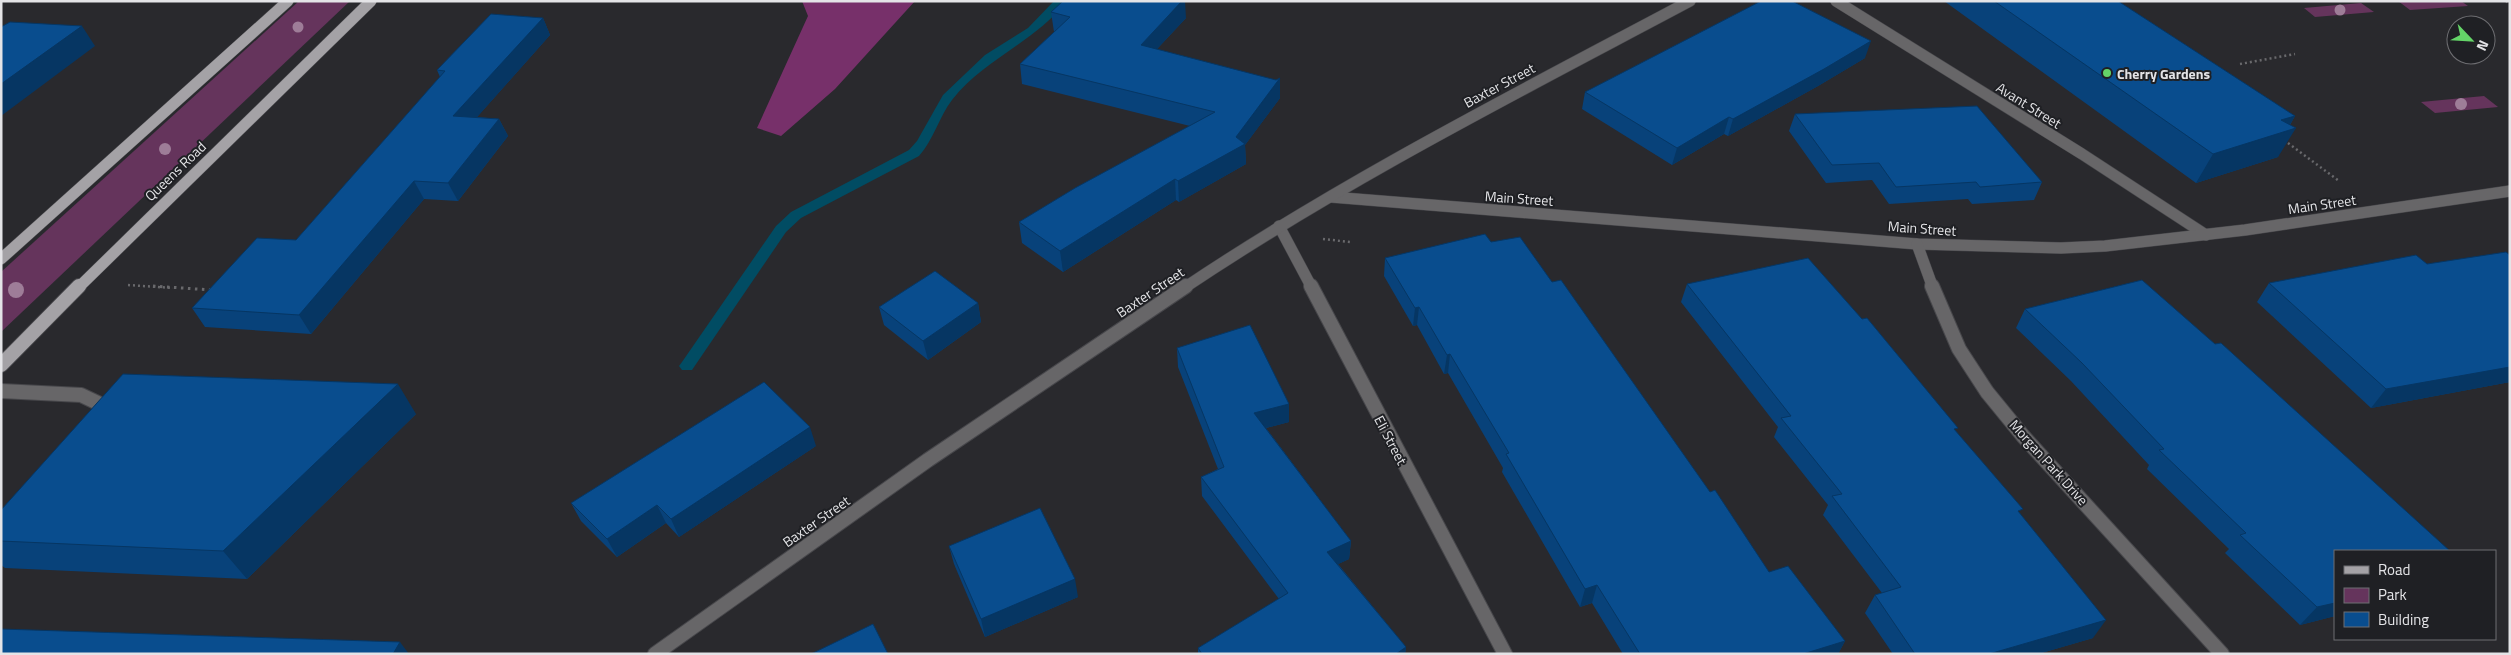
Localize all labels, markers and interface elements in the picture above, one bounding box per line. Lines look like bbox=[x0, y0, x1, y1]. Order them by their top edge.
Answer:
north arrow bbox=[2446, 15, 2496, 65]
text: N bbox=[2472, 37, 2495, 55]
street label: Baxter Street bbox=[1460, 57, 1538, 113]
place label: Cherry Gardens bbox=[2117, 63, 2210, 84]
marker: Cherry Gardens bbox=[2101, 67, 2113, 79]
street label: Avant Street bbox=[1992, 77, 2066, 133]
street label: Queens Road bbox=[140, 136, 210, 206]
street label: Main Street bbox=[1484, 185, 1554, 211]
street label: Main Street bbox=[2287, 189, 2357, 219]
street label: Main Street bbox=[1887, 215, 1957, 241]
street label: Baxter Street bbox=[1112, 261, 1188, 323]
street label: Eli Street bbox=[1369, 412, 1413, 468]
street label: Morgan Park Drive bbox=[2005, 414, 2093, 510]
street label: Baxter Street bbox=[778, 490, 854, 552]
legend bbox=[2334, 550, 2496, 640]
text: Road bbox=[2378, 558, 2410, 581]
text: Park bbox=[2378, 583, 2407, 606]
text: Building bbox=[2378, 608, 2429, 631]

